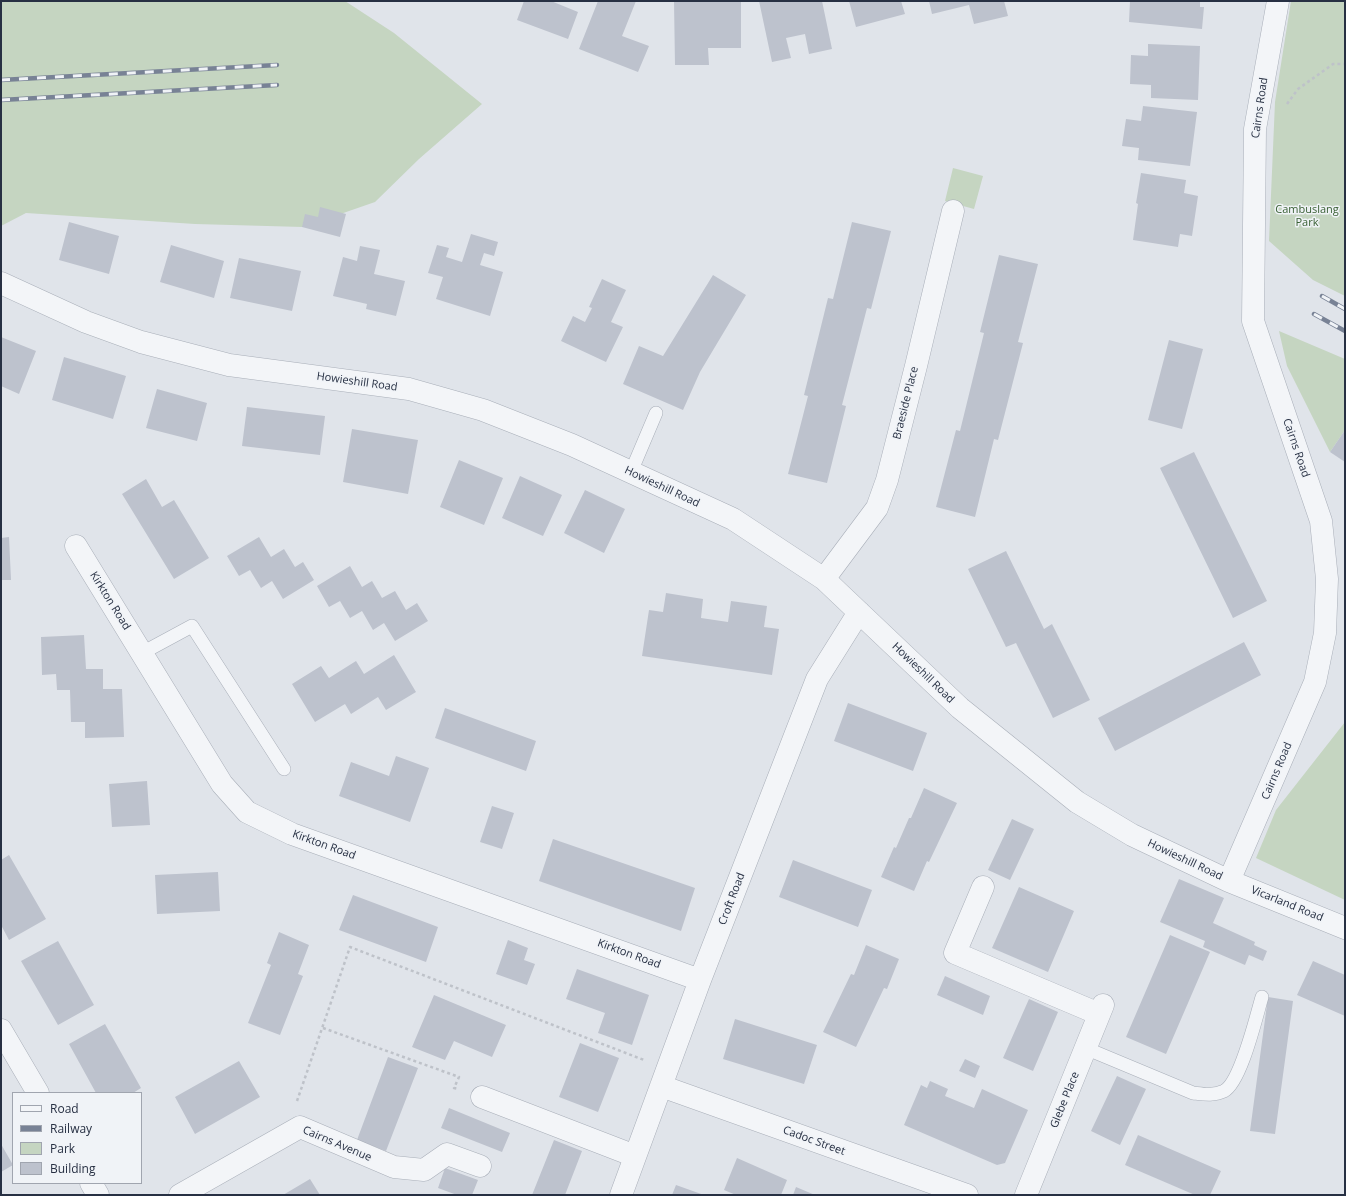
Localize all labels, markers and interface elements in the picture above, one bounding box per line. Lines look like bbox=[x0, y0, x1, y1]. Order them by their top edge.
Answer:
street label: Cairns Road bbox=[1249, 77, 1271, 139]
park label: Cambuslang Park bbox=[1275, 203, 1339, 229]
street label: Braeside Place bbox=[891, 365, 921, 441]
street label: Howieshill Road bbox=[316, 370, 398, 394]
street label: Cairns Road bbox=[1280, 417, 1312, 479]
street label: Howieshill Road bbox=[622, 464, 702, 510]
street label: Kirkton Road bbox=[87, 569, 133, 633]
street label: Howieshill Road bbox=[889, 640, 957, 706]
street label: Cairns Road bbox=[1259, 740, 1295, 802]
street label: Kirkton Road bbox=[291, 827, 357, 863]
street label: Howieshill Road bbox=[1145, 837, 1225, 883]
street label: Croft Road bbox=[716, 871, 748, 927]
street label: Vicarland Road bbox=[1249, 884, 1325, 924]
street label: Kirkton Road bbox=[596, 936, 662, 972]
street label: Glebe Place bbox=[1048, 1070, 1082, 1130]
legend bbox=[12, 1092, 142, 1184]
text: Road bbox=[50, 1100, 79, 1117]
text: Railway bbox=[50, 1120, 92, 1137]
street label: Cairns Avenue bbox=[301, 1124, 373, 1164]
street label: Cadoc Street bbox=[781, 1124, 847, 1158]
text: Park bbox=[50, 1140, 75, 1157]
text: Building bbox=[50, 1160, 95, 1177]

